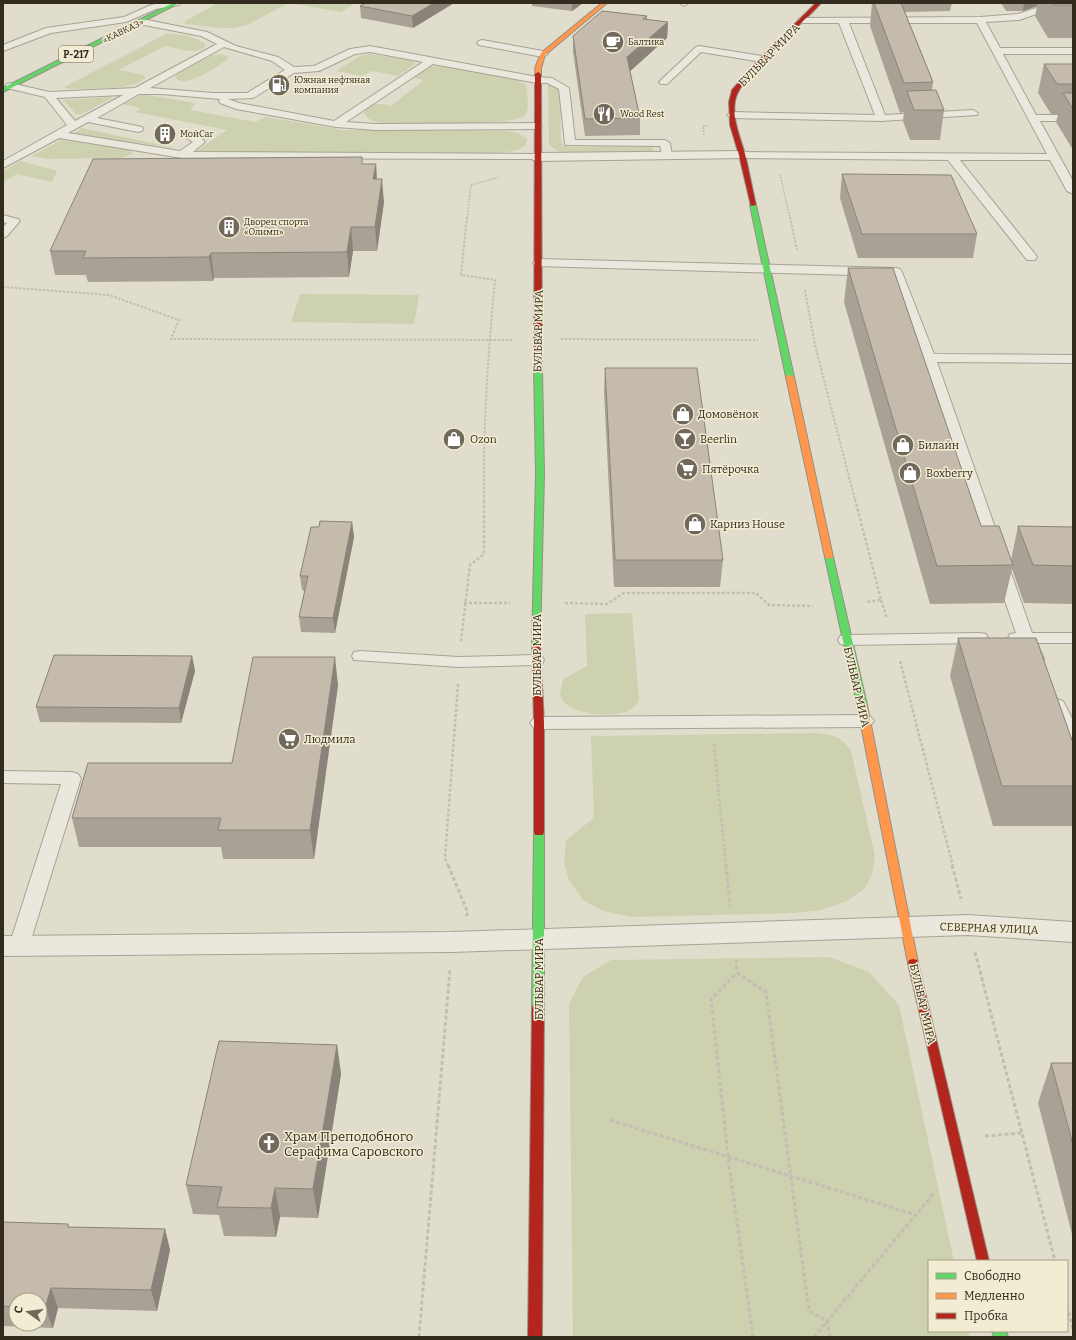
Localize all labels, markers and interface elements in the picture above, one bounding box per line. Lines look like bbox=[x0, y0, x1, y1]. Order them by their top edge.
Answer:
street label: «КАВКАЗ» bbox=[101, 17, 145, 45]
street label: БУЛЬВАР МИРА bbox=[736, 21, 803, 89]
cafe icon: Балтика bbox=[600, 29, 626, 55]
place label: Балтика bbox=[628, 37, 664, 47]
road number: Р-217 bbox=[59, 46, 93, 62]
fuel station icon: Южная нефтяная компания bbox=[266, 72, 292, 98]
place label: Южная нефтяная компания bbox=[294, 75, 370, 95]
restaurant icon: Wood Rest bbox=[591, 101, 617, 127]
place label: Wood Rest bbox=[620, 109, 665, 119]
building icon: МойCar bbox=[152, 121, 178, 147]
place label: МойCar bbox=[180, 129, 214, 139]
building icon: Дворец спорта «Олимп» bbox=[216, 214, 242, 240]
place label: Дворец спорта «Олимп» bbox=[244, 217, 309, 237]
street label: БУЛЬВАР МИРА bbox=[531, 290, 546, 372]
shop icon: Домовёнок bbox=[670, 401, 696, 427]
place label: Домовёнок bbox=[698, 408, 759, 421]
shop icon: Ozon bbox=[441, 426, 467, 452]
bar icon: Beerlin bbox=[672, 426, 698, 452]
shop icon: Билайн bbox=[890, 432, 916, 458]
place label: Ozon bbox=[470, 433, 497, 446]
place label: Beerlin bbox=[700, 433, 737, 446]
place label: Билайн bbox=[918, 439, 959, 452]
supermarket icon: Пятёрочка bbox=[674, 456, 700, 482]
shop icon: Boxberry bbox=[897, 460, 923, 486]
place label: Пятёрочка bbox=[702, 463, 759, 476]
place label: Boxberry bbox=[926, 467, 973, 480]
shop icon: Карниз House bbox=[682, 511, 708, 537]
place label: Карниз House bbox=[710, 518, 785, 531]
street label: БУЛЬВАР МИРА bbox=[531, 614, 544, 696]
street label: БУЛЬВАР МИРА bbox=[841, 646, 872, 729]
supermarket icon: Людмила bbox=[276, 726, 302, 752]
place label: Людмила bbox=[304, 733, 356, 746]
street label: СЕВЕРНАЯ УЛИЦА bbox=[939, 920, 1039, 937]
street label: БУЛЬВАР МИРА bbox=[533, 938, 546, 1020]
street label: БУЛЬВАР МИРА bbox=[907, 963, 938, 1046]
place label: Храм Преподобного Серафима Саровского bbox=[284, 1129, 424, 1159]
church icon: Храм Преподобного Серафима Саровского bbox=[256, 1130, 282, 1156]
legend bbox=[928, 1260, 1068, 1332]
text: Свободно bbox=[964, 1269, 1021, 1283]
text: Медленно bbox=[964, 1289, 1025, 1303]
north arrow bbox=[8, 1292, 48, 1332]
text: С bbox=[12, 1305, 26, 1315]
text: Пробка bbox=[964, 1309, 1008, 1323]

